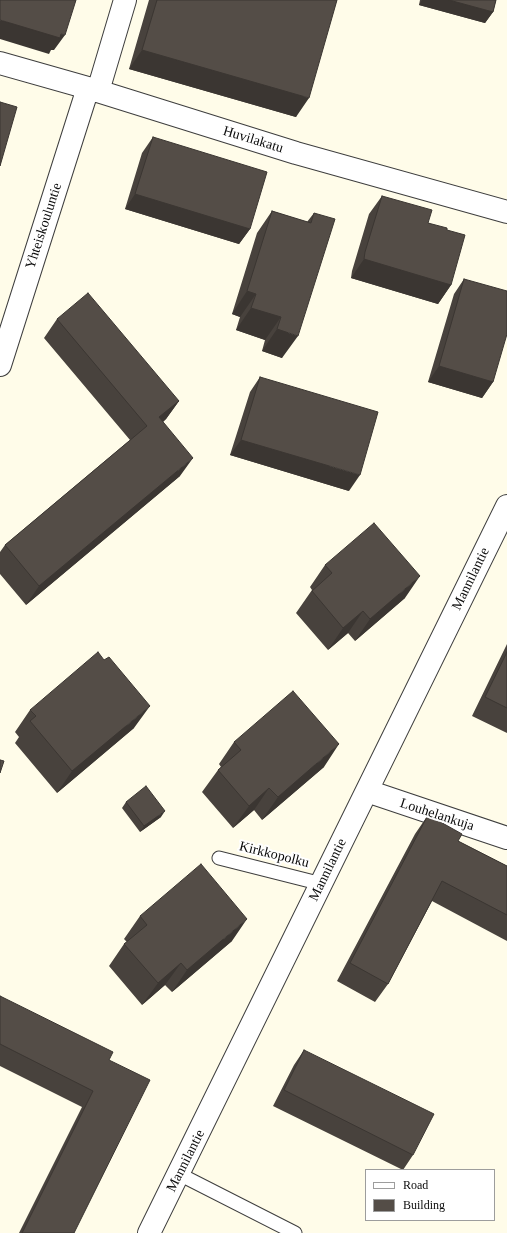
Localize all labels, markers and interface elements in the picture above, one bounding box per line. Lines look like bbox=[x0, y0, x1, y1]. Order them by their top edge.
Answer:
street label: Huvilakatu bbox=[221, 123, 285, 157]
street label: Yhteiskouluntie bbox=[22, 181, 66, 271]
street label: Mannilantie bbox=[449, 545, 493, 613]
street label: Louhelankuja bbox=[398, 795, 476, 835]
street label: Mannilantie bbox=[306, 836, 350, 904]
street label: Kirkkopolku bbox=[237, 838, 311, 872]
street label: Mannilantie bbox=[163, 1127, 209, 1195]
legend bbox=[365, 1169, 495, 1221]
text: Road bbox=[403, 1178, 428, 1192]
text: Building bbox=[403, 1198, 445, 1212]

